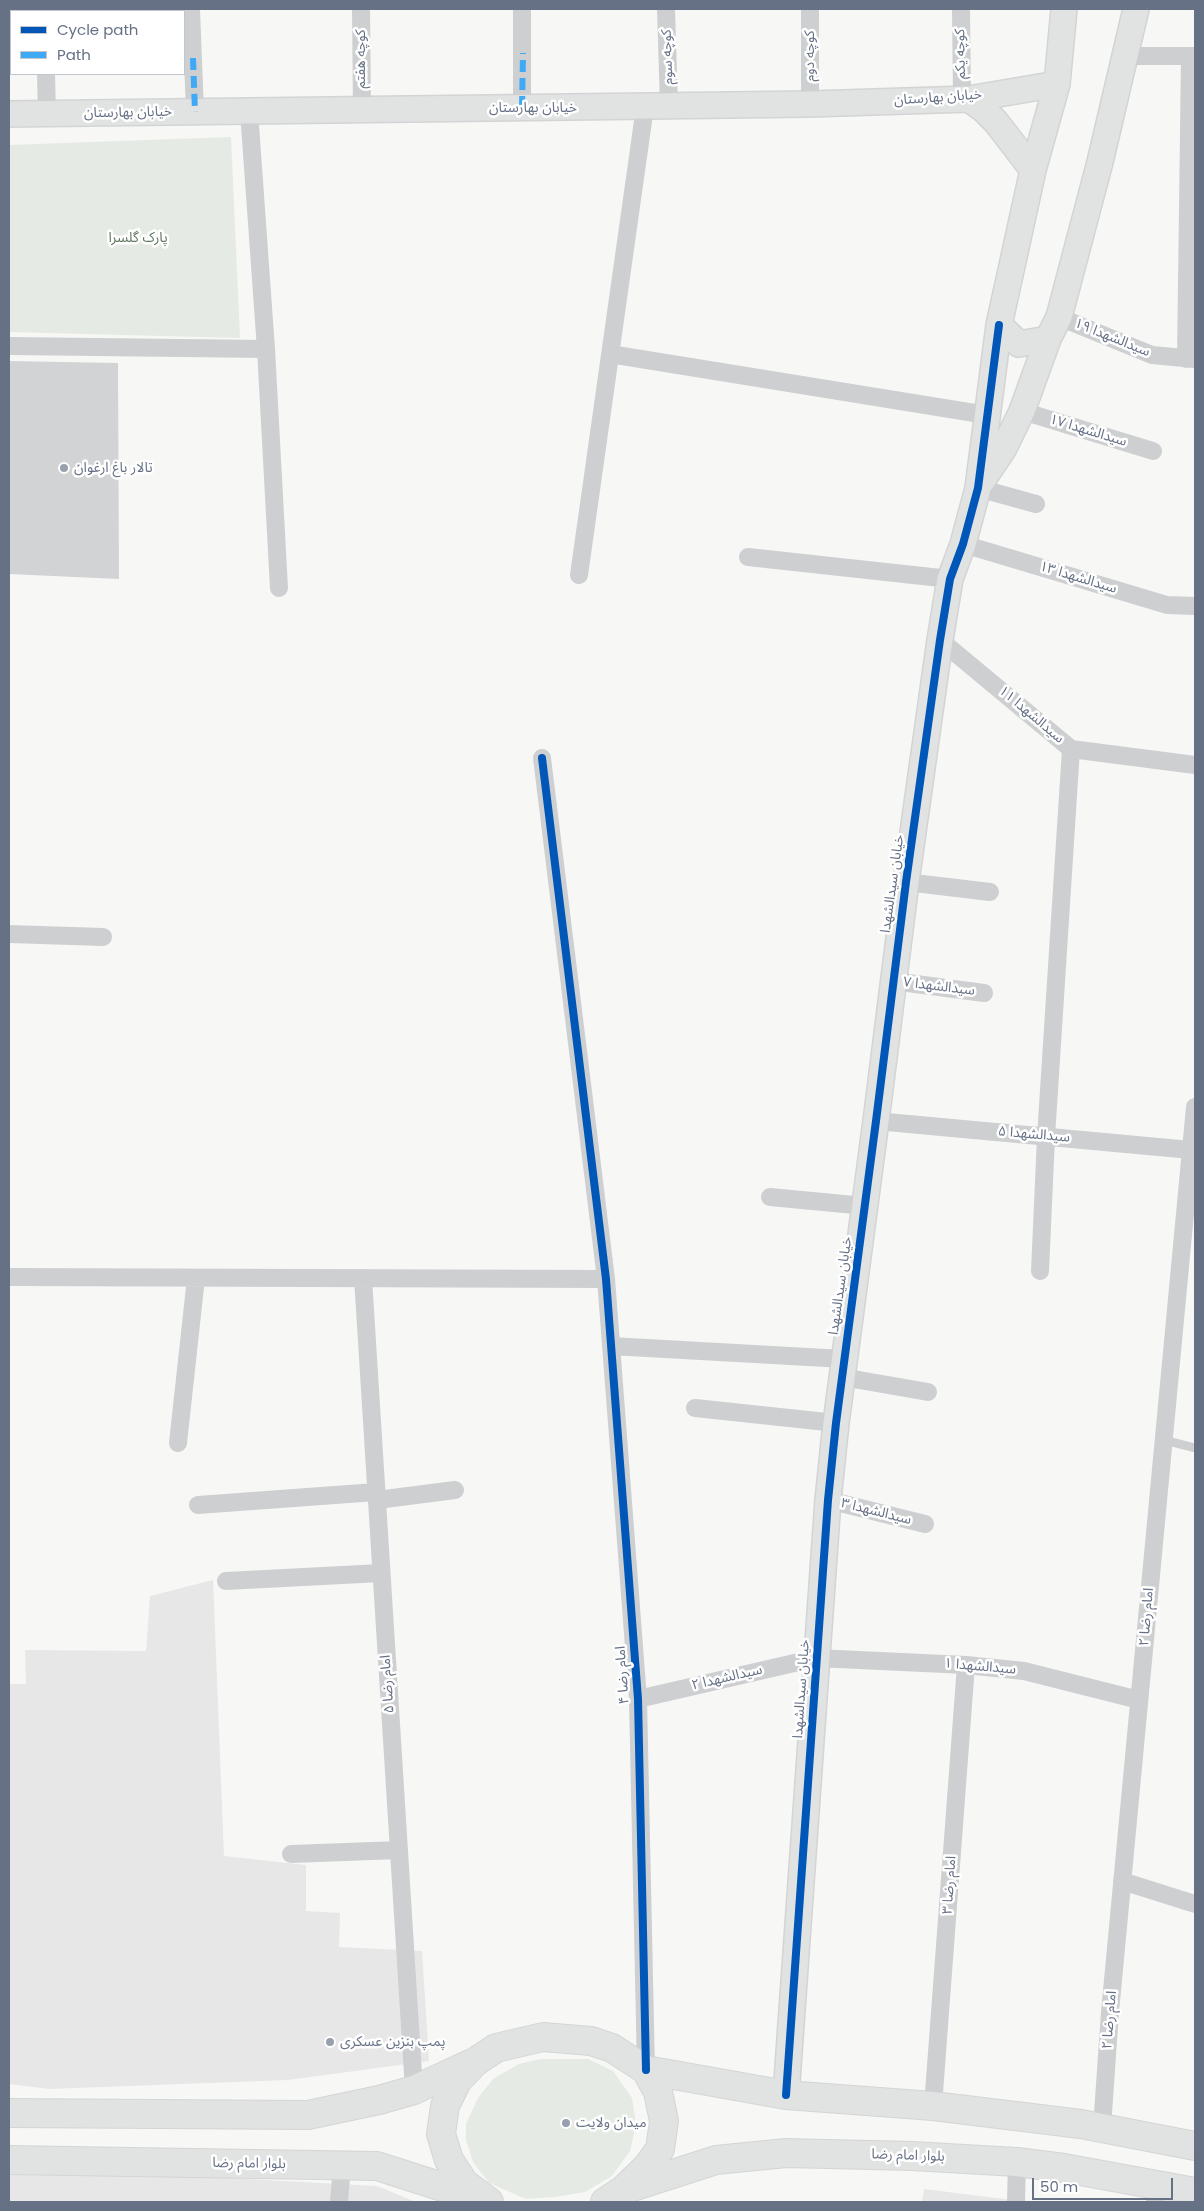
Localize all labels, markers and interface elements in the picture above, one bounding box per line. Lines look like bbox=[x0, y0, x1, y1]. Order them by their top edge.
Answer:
legend bbox=[10, 10, 185, 75]
text: Cycle path bbox=[57, 19, 138, 40]
street label: کوچه هفتم bbox=[353, 29, 369, 89]
street label: کوچه سوم bbox=[659, 29, 677, 85]
street label: کوچه یکم bbox=[952, 29, 970, 79]
street label: کوچه دوم bbox=[802, 31, 818, 81]
text: Path bbox=[57, 44, 91, 65]
street label: خیابان بهارستان bbox=[893, 87, 983, 109]
street label: خیابان بهارستان bbox=[489, 100, 577, 116]
street label: خیابان بهارستان bbox=[84, 104, 172, 122]
park label: پارک گلسرا bbox=[108, 230, 168, 246]
street label: سیدالشهدا ۱۹ bbox=[1072, 315, 1152, 361]
street label: سیدالشهدا ۱۷ bbox=[1047, 411, 1129, 451]
place label: تالار باغ ارغوان bbox=[74, 460, 153, 476]
marker: تالار باغ ارغوان bbox=[58, 462, 70, 474]
street label: سیدالشهدا ۱۳ bbox=[1037, 558, 1119, 598]
street label: سیدالشهدا ۱۱ bbox=[995, 683, 1067, 747]
street label: خیابان سیدالشهدا bbox=[878, 834, 908, 934]
street label: سیدالشهدا ۷ bbox=[902, 974, 976, 1000]
street label: سیدالشهدا ۵ bbox=[997, 1123, 1071, 1147]
street label: خیابان سیدالشهدا bbox=[826, 1236, 856, 1336]
street label: سیدالشهدا ۳ bbox=[839, 1495, 913, 1529]
street label: امام رضا ۲ bbox=[1136, 1587, 1158, 1647]
street label: خیابان سیدالشهدا bbox=[790, 1639, 814, 1739]
street label: امام رضا ۴ bbox=[613, 1645, 633, 1705]
street label: امام رضا ۵ bbox=[378, 1654, 398, 1714]
street label: سیدالشهدا ۱ bbox=[943, 1655, 1017, 1679]
street label: سیدالشهدا ۲ bbox=[690, 1662, 764, 1694]
street label: امام رضا ۳ bbox=[940, 1855, 960, 1915]
street label: امام رضا ۲ bbox=[1099, 1990, 1121, 2050]
place label: پمپ بنزین عسکری bbox=[340, 2034, 445, 2050]
marker: پمپ بنزین عسکری bbox=[324, 2036, 336, 2048]
place label: میدان ولایت bbox=[576, 2115, 647, 2131]
marker: میدان ولایت bbox=[560, 2117, 572, 2129]
street label: بلوار امام رضا bbox=[871, 2146, 945, 2166]
street label: بلوار امام رضا bbox=[212, 2155, 286, 2173]
scale bar bbox=[1034, 2168, 1175, 2200]
text: 50 m bbox=[1040, 2176, 1078, 2197]

